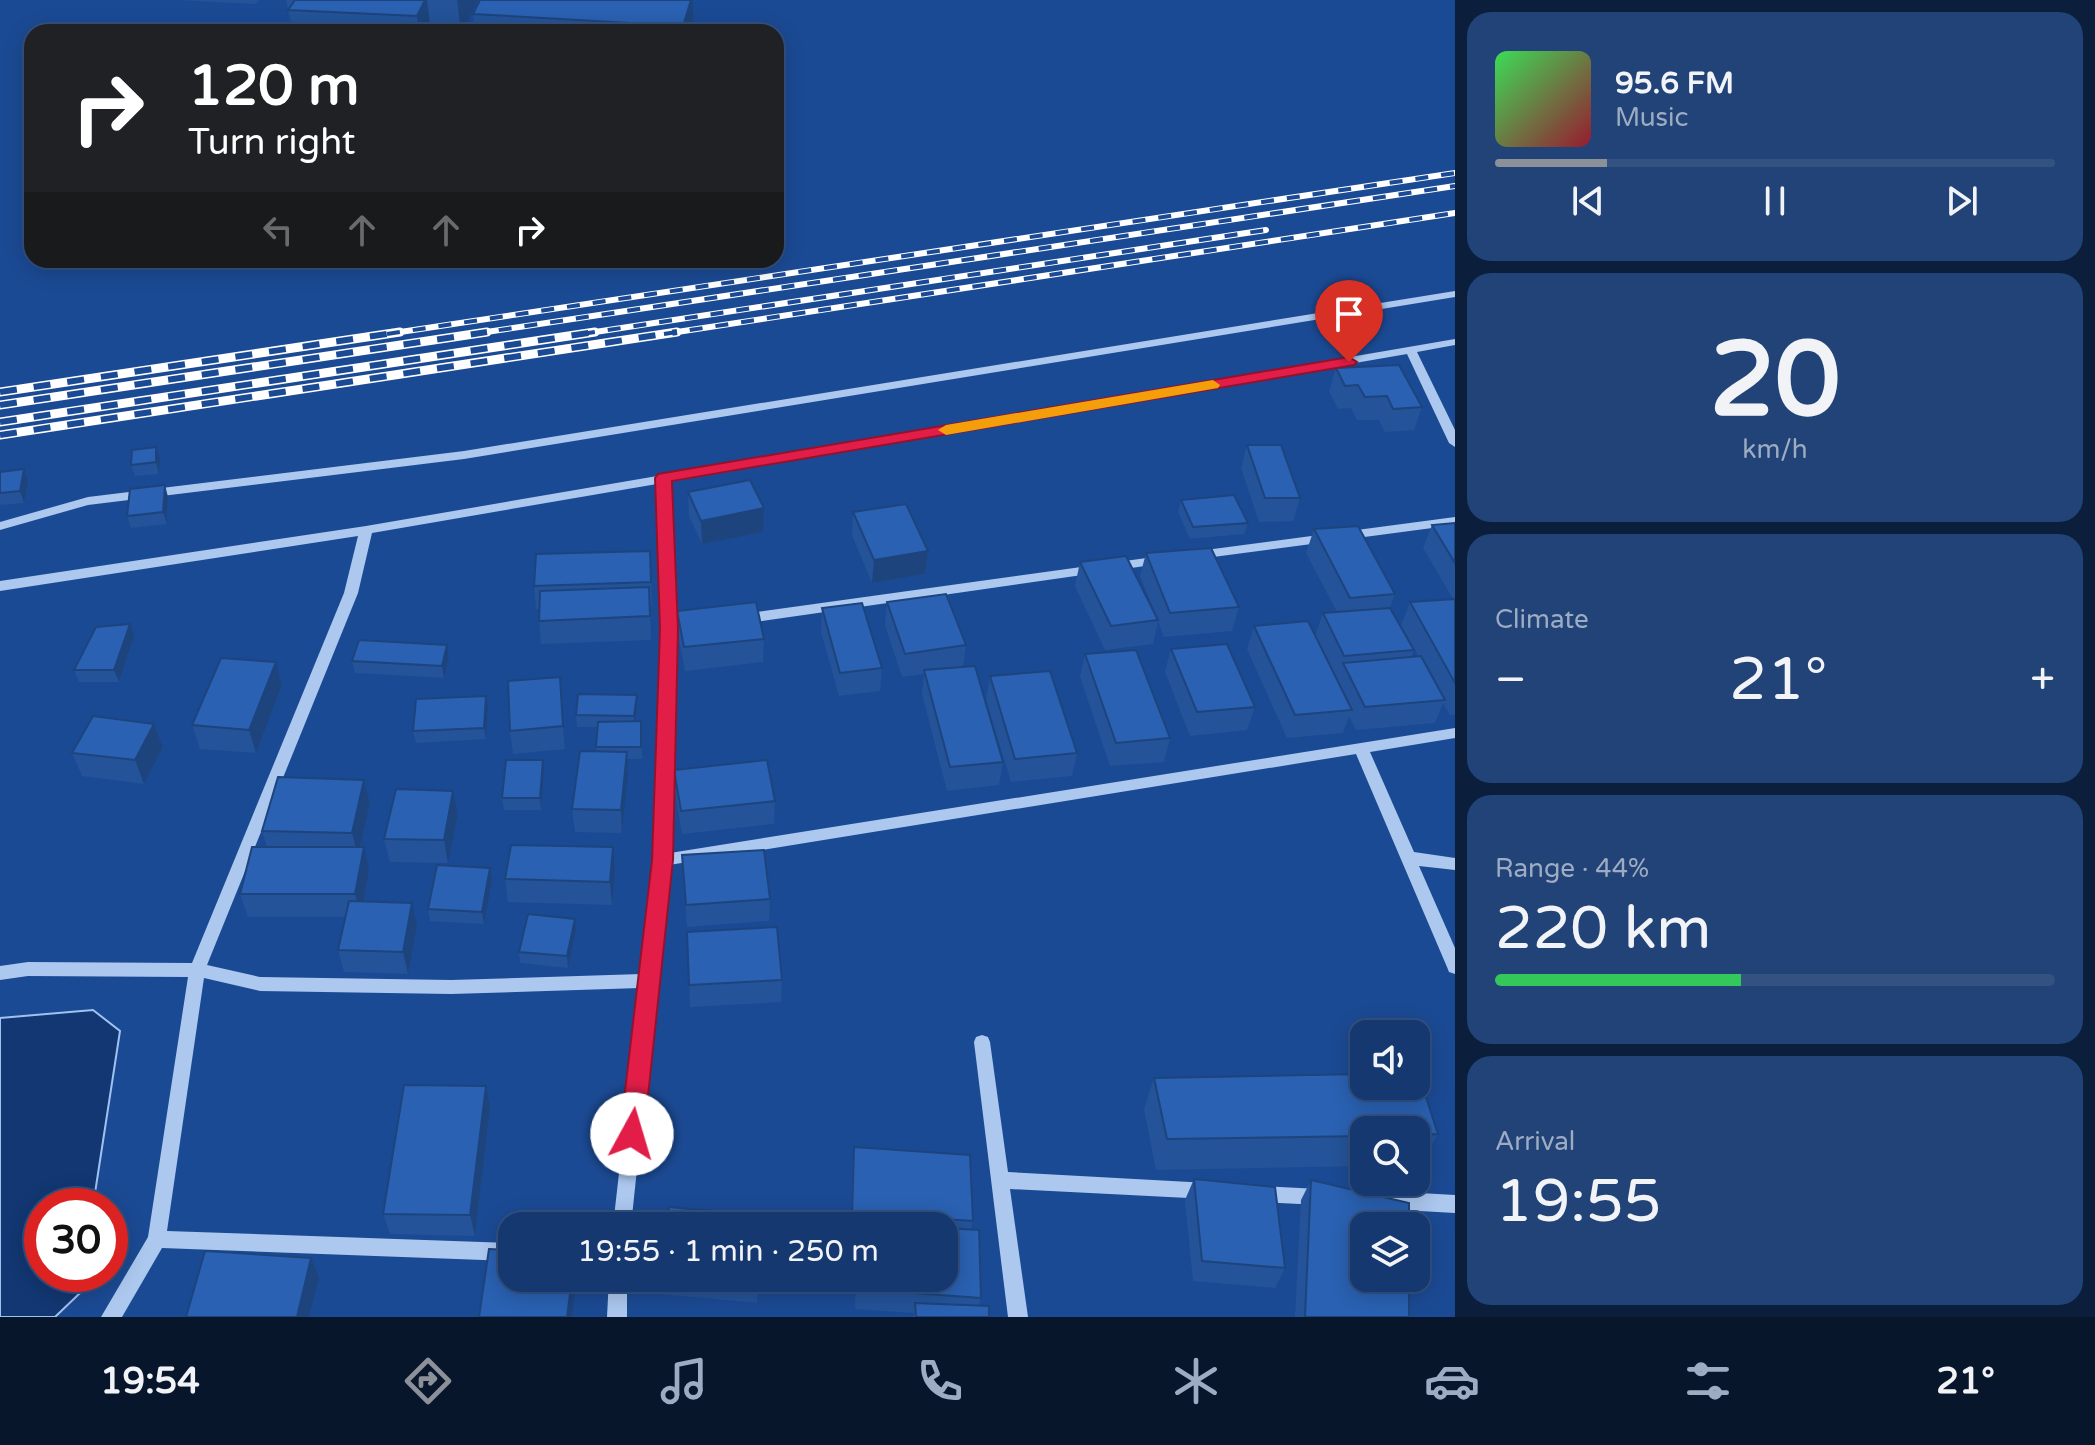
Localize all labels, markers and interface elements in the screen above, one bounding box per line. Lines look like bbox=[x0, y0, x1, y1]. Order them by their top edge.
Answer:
text: 120 m bbox=[188, 53, 359, 120]
icon: right bbox=[56, 56, 160, 160]
text: 95.6 FM bbox=[1615, 65, 1734, 102]
text: Music bbox=[1615, 102, 1688, 133]
text: Turn right bbox=[188, 121, 355, 164]
icon: previous bbox=[1566, 179, 1610, 223]
icon: pause bbox=[1753, 179, 1797, 223]
icon: next bbox=[1940, 179, 1984, 223]
icon: left bbox=[256, 208, 300, 252]
icon: ahead bbox=[340, 208, 384, 252]
icon: ahead bbox=[424, 208, 468, 252]
icon: right bbox=[508, 208, 552, 252]
pin bbox=[1315, 280, 1383, 362]
icon: arrive bbox=[1327, 292, 1371, 336]
text: 20 bbox=[1710, 319, 1840, 444]
text: km/h bbox=[1742, 434, 1808, 465]
text: Climate bbox=[1495, 604, 1589, 635]
text: 21° bbox=[1729, 644, 1827, 716]
text: − bbox=[1495, 654, 1526, 707]
text: + bbox=[2030, 654, 2055, 707]
text: Range · 44% bbox=[1495, 853, 1649, 884]
text: 220 km bbox=[1495, 893, 1711, 965]
map controls bbox=[1350, 1020, 1430, 1292]
button: sound bbox=[1350, 1020, 1430, 1100]
position arrow bbox=[590, 1092, 674, 1176]
button: search bbox=[1350, 1116, 1430, 1196]
text: Arrival bbox=[1495, 1126, 1575, 1157]
text: 19:55 bbox=[1495, 1166, 1661, 1238]
speed limit sign: 30 bbox=[24, 1188, 128, 1292]
button: layers bbox=[1350, 1212, 1430, 1292]
text: 19:55 · 1 min · 250 m bbox=[577, 1233, 879, 1270]
icon: directions bbox=[400, 1353, 456, 1409]
icon: music bbox=[656, 1353, 712, 1409]
icon: phone bbox=[912, 1353, 968, 1409]
icon: climate bbox=[1168, 1353, 1224, 1409]
icon: car bbox=[1424, 1353, 1480, 1409]
icon: filters bbox=[1680, 1353, 1736, 1409]
text: 19:54 bbox=[100, 1360, 200, 1403]
text: 21° bbox=[1936, 1360, 1995, 1403]

